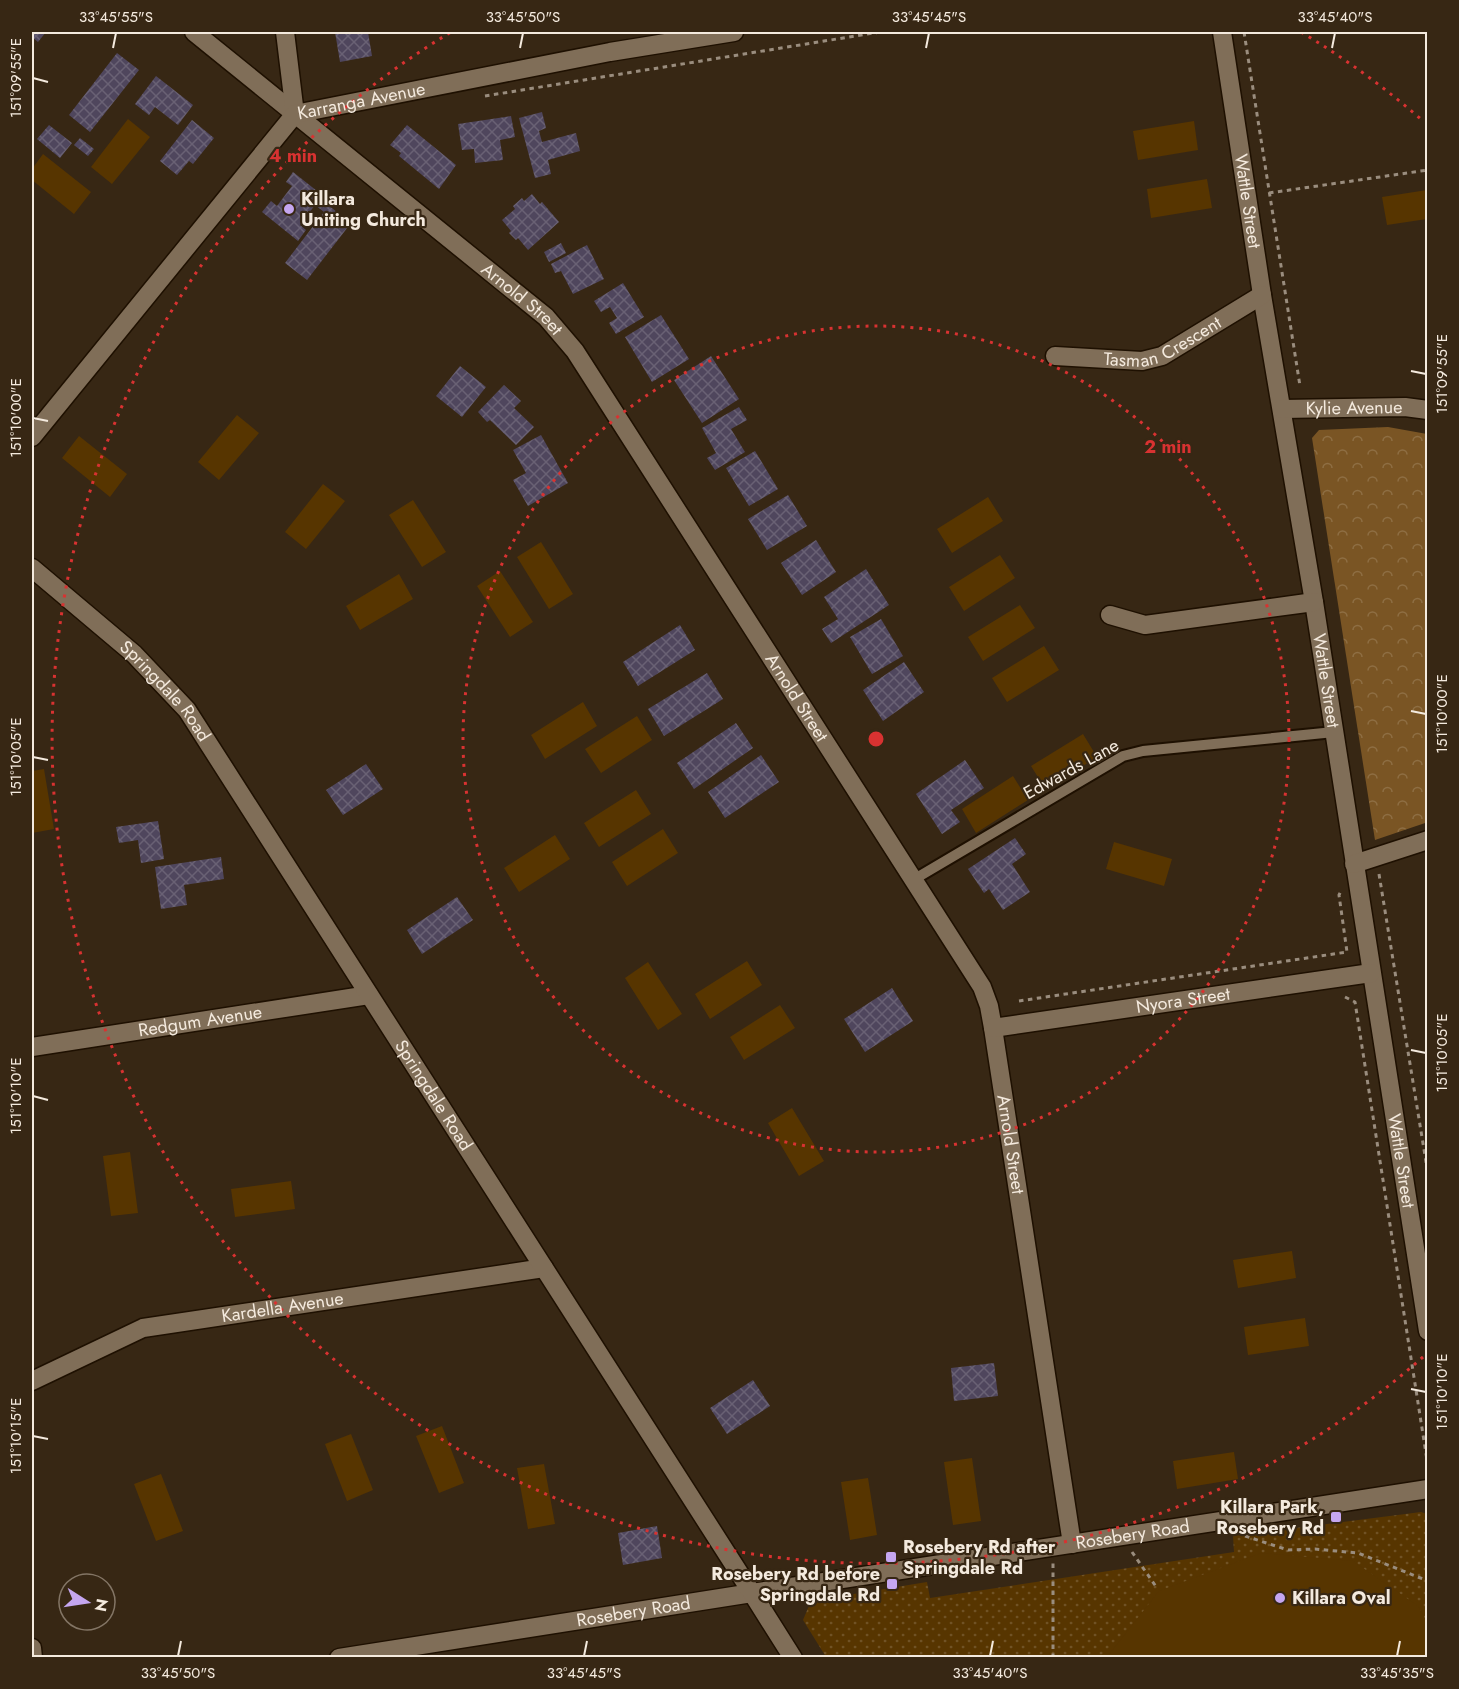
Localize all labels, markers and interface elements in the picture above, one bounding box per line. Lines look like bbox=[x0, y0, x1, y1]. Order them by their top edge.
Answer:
text: 33°45'55"S bbox=[79, 6, 153, 28]
text: 33°45'50"S bbox=[486, 6, 560, 28]
text: 33°45'45"S bbox=[892, 6, 966, 28]
text: 33°45'40"S bbox=[1298, 6, 1372, 28]
text: 151°09'55"E bbox=[5, 38, 27, 118]
street label: Karranga Avenue bbox=[295, 76, 427, 126]
text: 4 min bbox=[269, 143, 317, 169]
street label: Wattle Street bbox=[1228, 152, 1268, 251]
place label: Killara Uniting Church bbox=[301, 186, 426, 233]
marker: Killara Uniting Church bbox=[282, 202, 296, 216]
street label: Arnold Street bbox=[476, 257, 569, 341]
street label: Tasman Crescent bbox=[1103, 309, 1227, 374]
text: 151°09'55"E bbox=[1431, 334, 1453, 414]
text: 151°10'00"E bbox=[5, 378, 27, 458]
street label: Kylie Avenue bbox=[1305, 394, 1403, 422]
text: 2 min bbox=[1144, 434, 1192, 460]
street label: Wattle Street bbox=[1306, 632, 1347, 730]
street label: Springdale Road bbox=[114, 634, 217, 747]
street label: Arnold Street bbox=[759, 648, 835, 747]
text: 151°10'00"E bbox=[1431, 674, 1453, 754]
text: 151°10'05"E bbox=[5, 718, 27, 796]
centre of rings bbox=[866, 729, 886, 749]
street label: Edwards Lane bbox=[1019, 732, 1123, 806]
street label: Nyora Street bbox=[1134, 981, 1232, 1020]
street label: Redgum Avenue bbox=[136, 999, 264, 1043]
text: 151°10'05"E bbox=[1431, 1014, 1453, 1092]
street label: Springdale Road bbox=[388, 1035, 479, 1156]
text: 151°10'10"E bbox=[5, 1057, 27, 1135]
street label: Arnold Street bbox=[990, 1093, 1031, 1196]
street label: Wattle Street bbox=[1381, 1112, 1422, 1211]
street label: Kardella Avenue bbox=[220, 1285, 345, 1329]
text: 151°10'10"E bbox=[1431, 1353, 1453, 1431]
text: 151°10'15"E bbox=[5, 1398, 27, 1474]
place label: Killara Park, Rosebery Rd bbox=[1216, 1494, 1324, 1541]
marker: Killara Park, Rosebery Rd bbox=[1329, 1510, 1343, 1524]
street label: Rosebery Road bbox=[1074, 1513, 1191, 1556]
place label: Rosebery Rd after Springdale Rd bbox=[903, 1534, 1056, 1581]
marker: Rosebery Rd after Springdale Rd bbox=[884, 1550, 898, 1564]
place label: Rosebery Rd before Springdale Rd bbox=[711, 1561, 880, 1608]
north arrow bbox=[57, 1572, 117, 1632]
marker: Rosebery Rd before Springdale Rd bbox=[885, 1577, 899, 1591]
place label: Killara Oval bbox=[1292, 1585, 1391, 1611]
street label: Rosebery Road bbox=[575, 1590, 692, 1633]
marker: Killara Oval bbox=[1273, 1591, 1287, 1605]
text: N bbox=[89, 1596, 114, 1614]
text: 33°45'50"S bbox=[141, 1662, 215, 1684]
text: 33°45'45"S bbox=[547, 1662, 621, 1684]
text: 33°45'40"S bbox=[953, 1662, 1027, 1684]
text: 33°45'35"S bbox=[1360, 1662, 1434, 1684]

